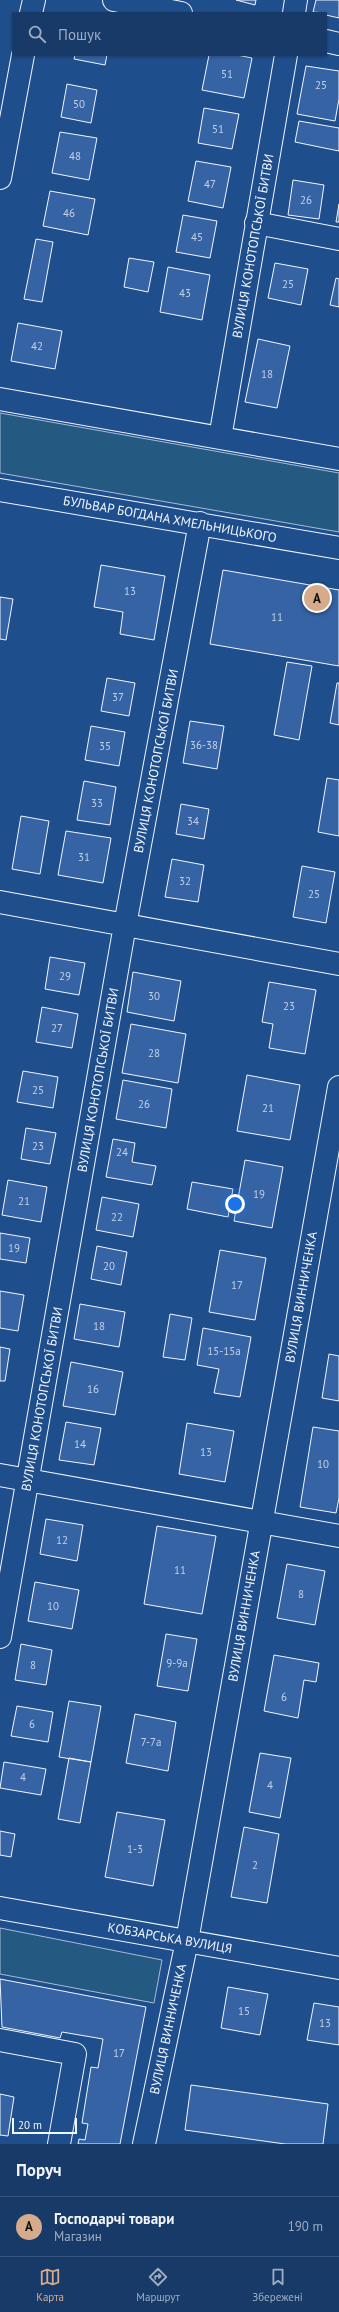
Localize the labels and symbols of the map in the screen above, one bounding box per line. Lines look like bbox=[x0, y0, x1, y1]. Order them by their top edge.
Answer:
house number: 51 bbox=[221, 67, 233, 81]
house number: 25 bbox=[315, 78, 327, 92]
house number: 50 bbox=[73, 97, 85, 111]
house number: 51 bbox=[212, 122, 224, 136]
house number: 48 bbox=[69, 149, 81, 163]
street label: ВУЛИЦЯ КОНОТОПСЬКОЇ БИТВИ bbox=[228, 152, 278, 340]
house number: 47 bbox=[204, 177, 216, 191]
house number: 26 bbox=[300, 193, 312, 207]
house number: 46 bbox=[63, 206, 75, 220]
house number: 45 bbox=[191, 230, 203, 244]
house number: 25 bbox=[282, 277, 294, 291]
house number: 43 bbox=[179, 286, 191, 300]
house number: 42 bbox=[31, 339, 43, 353]
house number: 18 bbox=[261, 367, 273, 381]
street label: БУЛЬВАР БОГДАНА ХМЕЛЬНИЦЬКОГО bbox=[62, 492, 278, 546]
pin: A bbox=[304, 583, 330, 613]
house number: 13 bbox=[124, 584, 136, 598]
house number: 11 bbox=[271, 610, 283, 624]
street label: ВУЛИЦЯ КОНОТОПСЬКОЇ БИТВИ bbox=[130, 668, 182, 854]
house number: 37 bbox=[112, 690, 124, 704]
house number: 36-38 bbox=[190, 738, 218, 752]
house number: 35 bbox=[99, 739, 111, 753]
house number: 33 bbox=[91, 796, 103, 810]
house number: 34 bbox=[187, 814, 199, 828]
house number: 31 bbox=[78, 850, 90, 864]
house number: 32 bbox=[179, 874, 191, 888]
house number: 25 bbox=[308, 887, 320, 901]
house number: 29 bbox=[59, 969, 71, 983]
street label: ВУЛИЦЯ КОНОТОПСЬКОЇ БИТВИ bbox=[73, 986, 123, 1174]
house number: 30 bbox=[148, 989, 160, 1003]
house number: 23 bbox=[283, 999, 295, 1013]
house number: 27 bbox=[51, 1021, 63, 1035]
house number: 28 bbox=[148, 1046, 160, 1060]
house number: 25 bbox=[32, 1083, 44, 1097]
house number: 26 bbox=[138, 1097, 150, 1111]
house number: 21 bbox=[262, 1101, 274, 1115]
house number: 23 bbox=[32, 1139, 44, 1153]
house number: 24 bbox=[116, 1145, 128, 1159]
house number: 19 bbox=[253, 1187, 265, 1201]
house number: 21 bbox=[18, 1194, 30, 1208]
your location bbox=[225, 1194, 245, 1214]
house number: 22 bbox=[111, 1210, 123, 1224]
street label: ВУЛИЦЯ ВИННИЧЕНКА bbox=[281, 1230, 321, 1364]
house number: 19 bbox=[8, 1241, 20, 1255]
house number: 20 bbox=[103, 1259, 115, 1273]
house number: 17 bbox=[231, 1278, 243, 1292]
street label: ВУЛИЦЯ КОНОТОПСЬКОЇ БИТВИ bbox=[17, 1305, 67, 1493]
house number: 18 bbox=[93, 1319, 105, 1333]
house number: 15-15а bbox=[207, 1344, 241, 1358]
house number: 16 bbox=[87, 1382, 99, 1396]
house number: 14 bbox=[74, 1437, 86, 1451]
house number: 13 bbox=[200, 1445, 212, 1459]
house number: 10 bbox=[317, 1457, 329, 1471]
house number: 12 bbox=[56, 1533, 68, 1547]
street label: ВУЛИЦЯ ВИННИЧЕНКА bbox=[224, 1549, 264, 1683]
house number: 11 bbox=[174, 1563, 186, 1577]
house number: 8 bbox=[298, 1587, 304, 1601]
house number: 10 bbox=[47, 1599, 59, 1613]
house number: 9-9а bbox=[166, 1656, 188, 1670]
house number: 8 bbox=[30, 1658, 36, 1672]
house number: 6 bbox=[281, 1690, 287, 1704]
house number: 6 bbox=[29, 1717, 35, 1731]
house number: 7-7а bbox=[141, 1735, 161, 1749]
house number: 4 bbox=[20, 1770, 26, 1784]
house number: 4 bbox=[267, 1778, 273, 1792]
house number: 1-3 bbox=[127, 1842, 143, 1856]
house number: 2 bbox=[252, 1858, 258, 1872]
street label: КОБЗАРСЬКА ВУЛИЦЯ bbox=[106, 1919, 234, 1957]
street label: ВУЛИЦЯ ВИННИЧЕНКА bbox=[146, 1962, 190, 2096]
house number: 15 bbox=[238, 2004, 250, 2018]
house number: 13 bbox=[319, 2016, 331, 2030]
house number: 17 bbox=[113, 2046, 125, 2060]
scale bar bbox=[12, 2116, 77, 2135]

